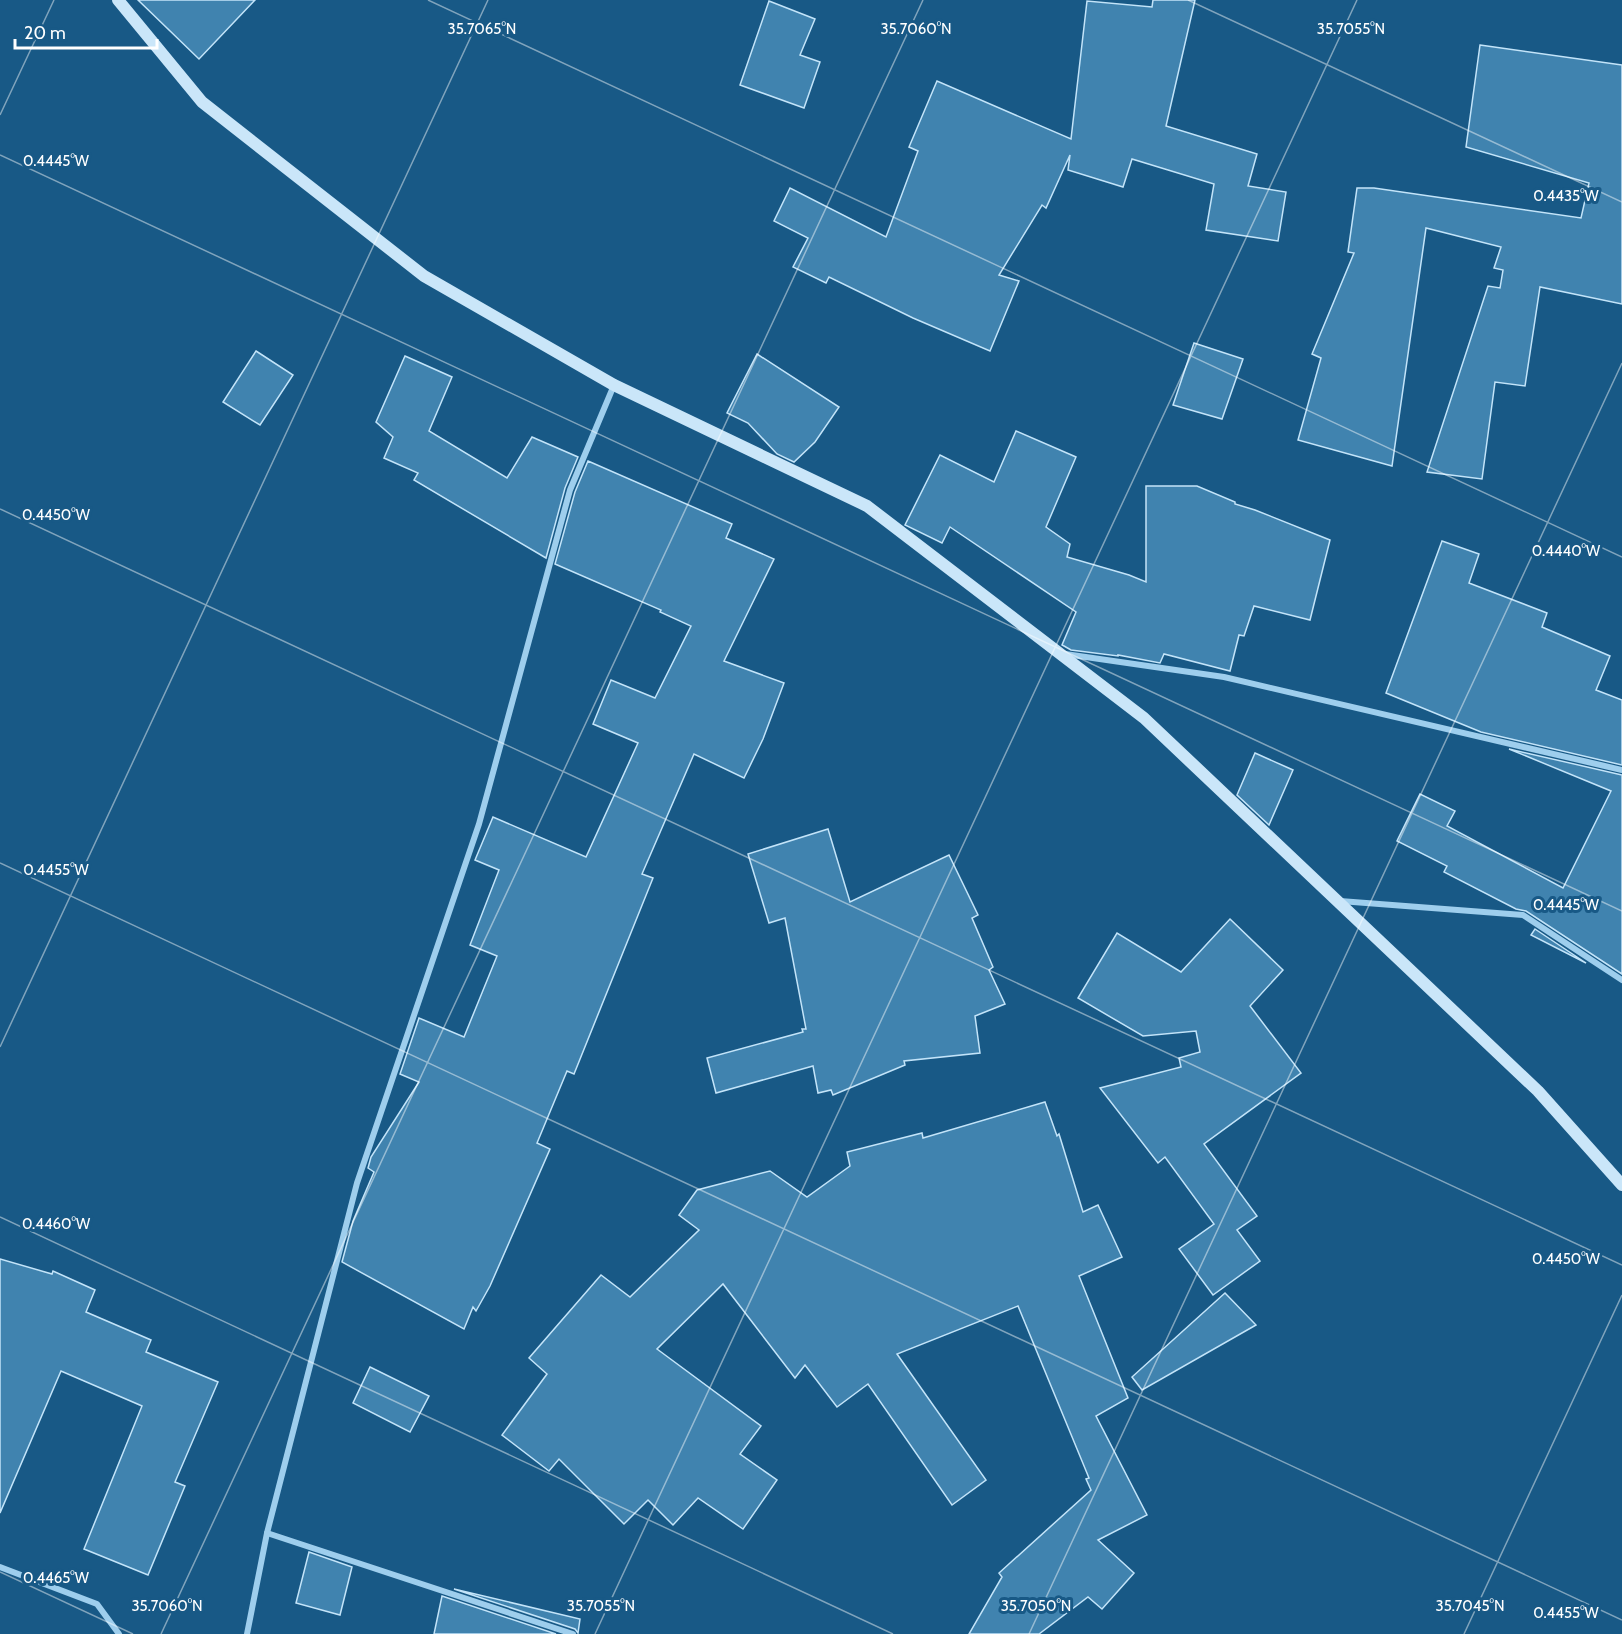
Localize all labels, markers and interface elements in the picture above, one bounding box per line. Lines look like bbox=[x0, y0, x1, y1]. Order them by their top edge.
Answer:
scale bar bbox=[15, 12, 158, 50]
text: 35.7065°N bbox=[448, 20, 516, 38]
text: 35.7060°N bbox=[880, 20, 952, 38]
text: 35.7055°N bbox=[1317, 20, 1385, 38]
text: 20 m bbox=[24, 22, 66, 44]
text: 0.4445°W bbox=[23, 152, 90, 170]
text: 0.4435°W bbox=[1533, 187, 1600, 205]
text: 0.4450°W bbox=[22, 506, 91, 524]
text: 0.4440°W bbox=[1532, 542, 1601, 560]
text: 0.4455°W bbox=[23, 861, 90, 879]
text: 0.4445°W bbox=[1533, 896, 1600, 914]
text: 0.4460°W bbox=[22, 1215, 91, 1233]
text: 0.4450°W bbox=[1532, 1250, 1601, 1268]
text: 0.4465°W bbox=[23, 1569, 90, 1587]
text: 35.7060°N bbox=[131, 1597, 203, 1615]
text: 35.7055°N bbox=[567, 1597, 635, 1615]
text: 35.7050°N bbox=[1001, 1597, 1071, 1615]
text: 35.7045°N bbox=[1436, 1597, 1504, 1615]
text: 0.4455°W bbox=[1533, 1604, 1600, 1622]

